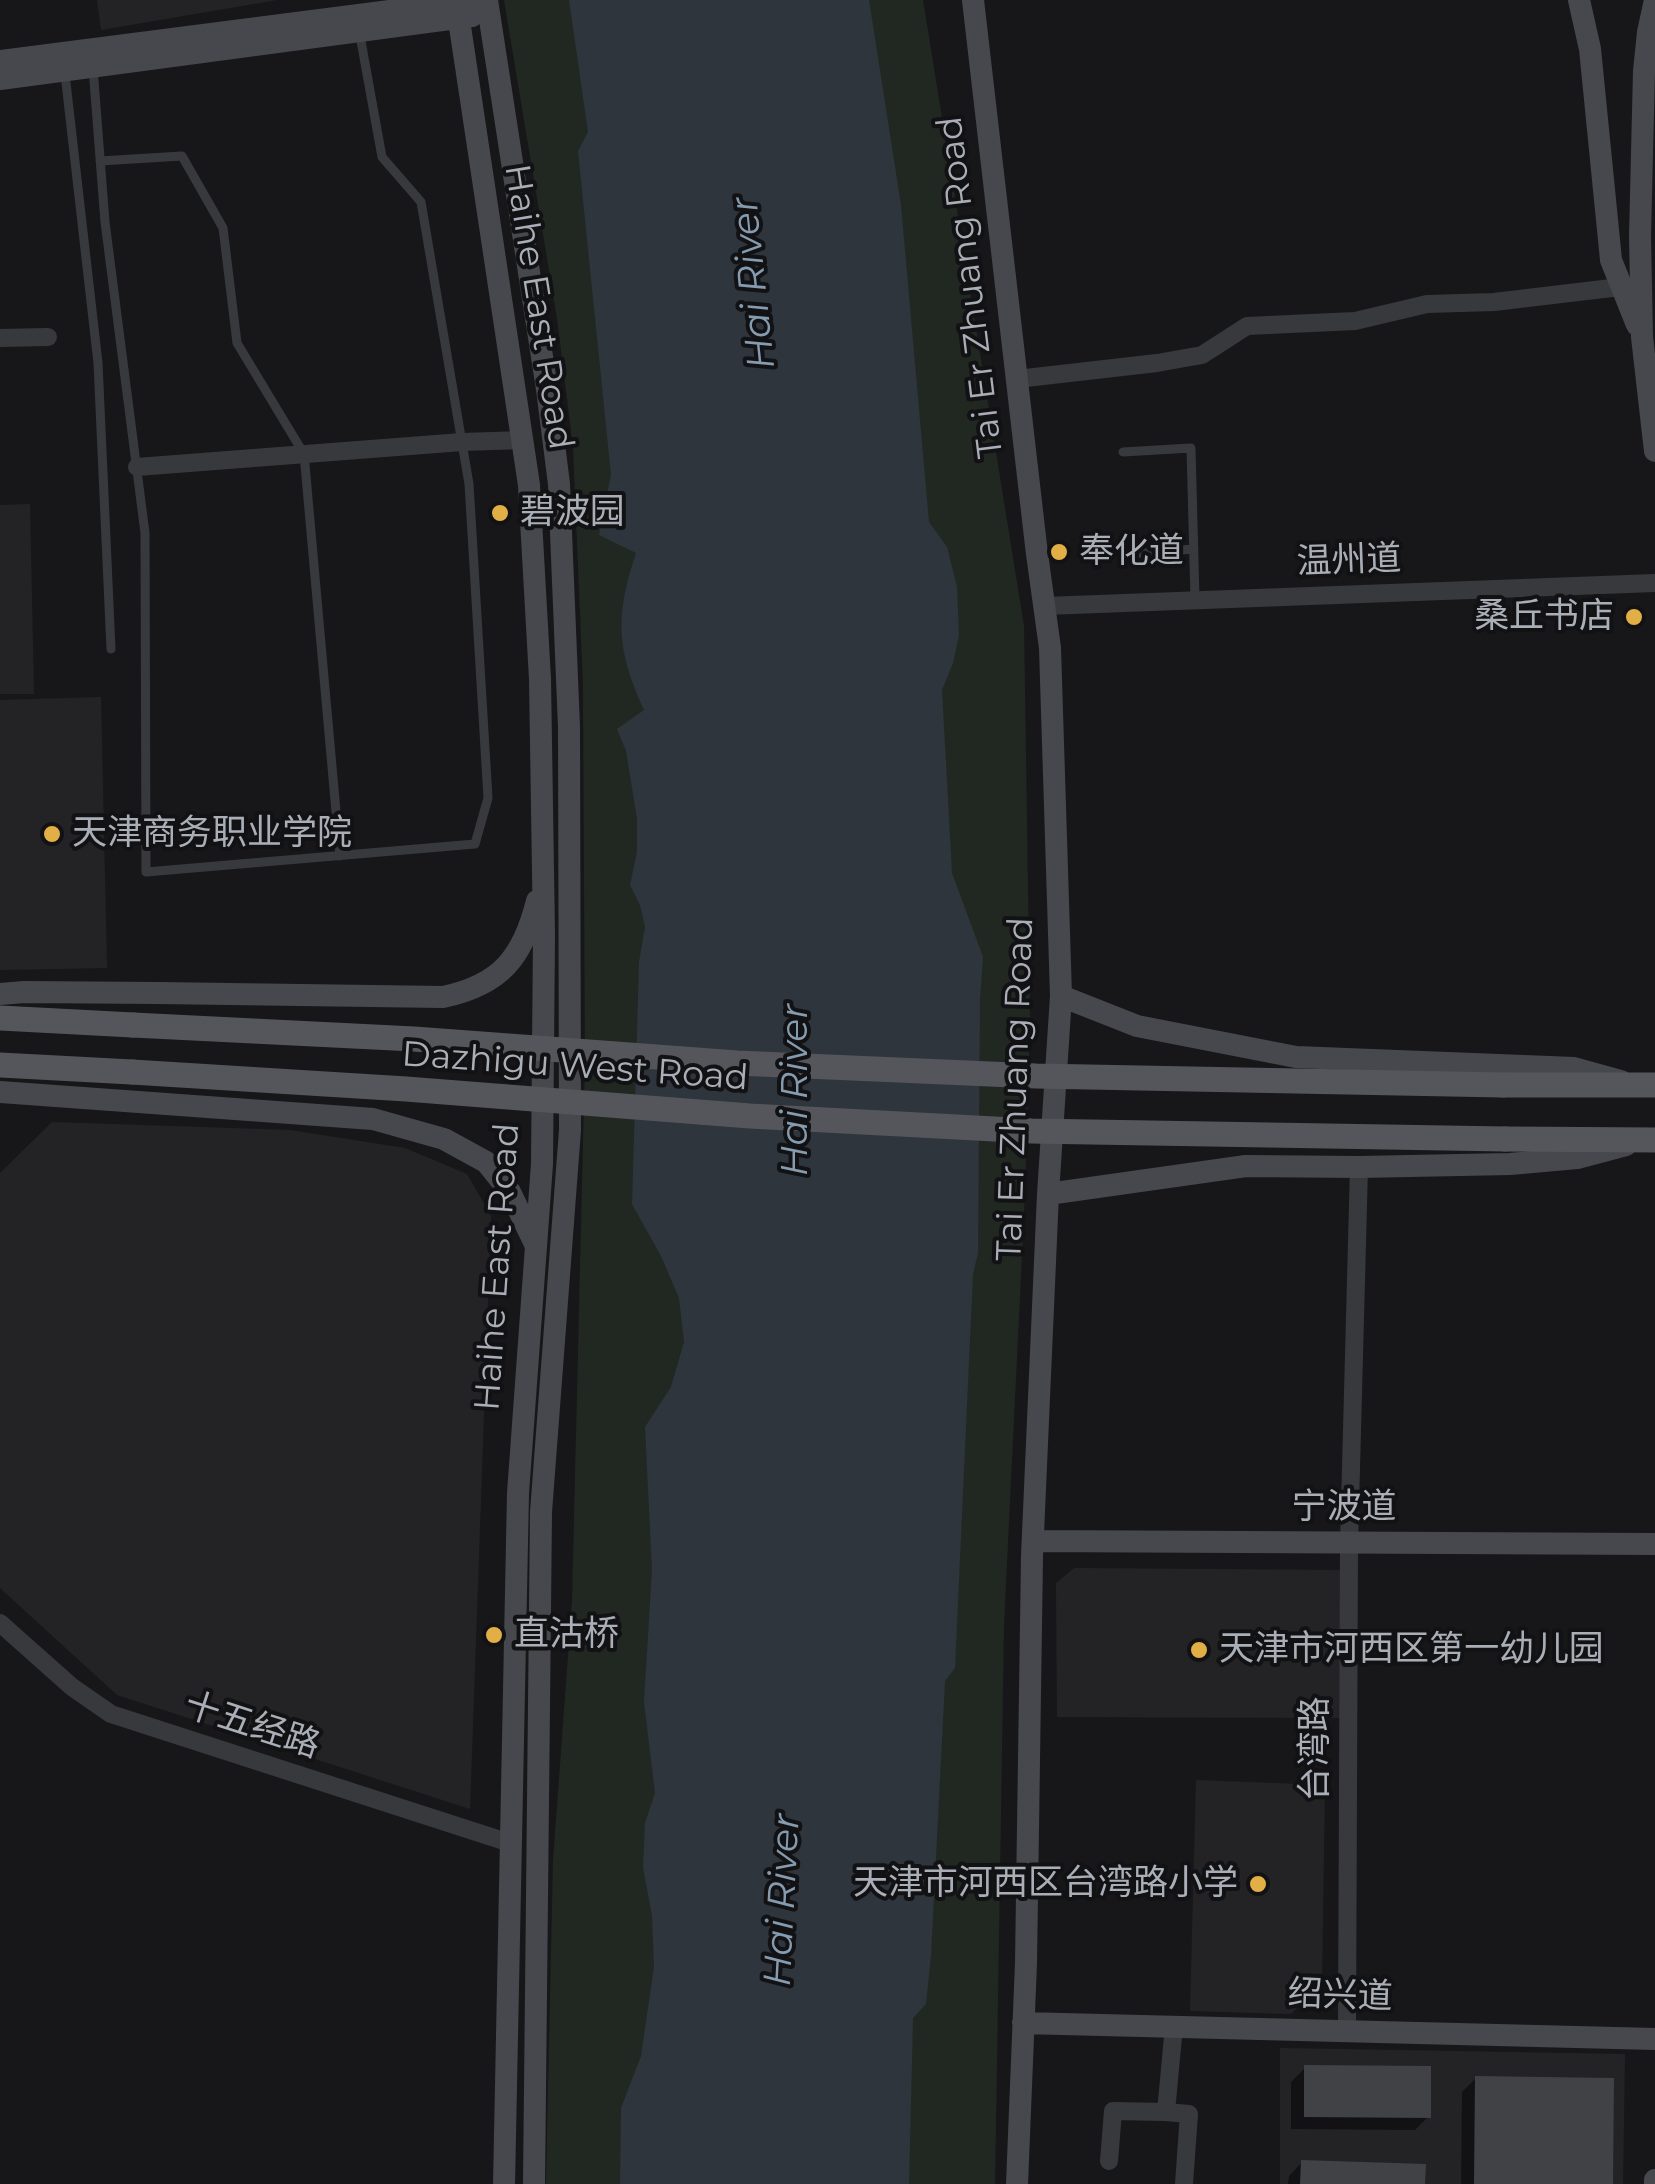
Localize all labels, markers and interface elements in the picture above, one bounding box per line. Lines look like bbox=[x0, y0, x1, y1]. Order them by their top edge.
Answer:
street label: Tai Er Zhuang Road bbox=[929, 114, 1013, 460]
street label: Haihe East Road bbox=[495, 161, 581, 453]
water label: Hai River bbox=[722, 195, 786, 371]
place label: 碧波园 bbox=[520, 492, 625, 534]
marker: 碧波园 bbox=[489, 502, 511, 524]
place label: 奉化道 bbox=[1079, 531, 1184, 573]
street label: 温州道 bbox=[1296, 538, 1402, 584]
marker: 奉化道 bbox=[1048, 541, 1070, 563]
place label: 桑丘书店 bbox=[1474, 596, 1614, 638]
marker: 桑丘书店 bbox=[1623, 606, 1645, 628]
place label: 天津商务职业学院 bbox=[72, 813, 352, 855]
marker: 天津商务职业学院 bbox=[41, 823, 63, 845]
street label: Tai Er Zhuang Road bbox=[989, 916, 1043, 1262]
water label: Hai River bbox=[773, 1004, 819, 1176]
street label: Dazhigu West Road bbox=[400, 1034, 750, 1100]
street label: Haihe East Road bbox=[467, 1122, 529, 1412]
street label: 宁波道 bbox=[1292, 1487, 1396, 1529]
place label: 直沽桥 bbox=[514, 1614, 619, 1656]
marker: 直沽桥 bbox=[483, 1624, 505, 1646]
place label: 天津市河西区第一幼儿园 bbox=[1219, 1629, 1604, 1671]
marker: 天津市河西区第一幼儿园 bbox=[1188, 1639, 1210, 1661]
street label: 十五经路 bbox=[179, 1684, 325, 1768]
street label: 台湾路 bbox=[1295, 1697, 1337, 1801]
water label: Hai River bbox=[756, 1813, 810, 1987]
place label: 天津市河西区台湾路小学 bbox=[853, 1863, 1238, 1905]
marker: 天津市河西区台湾路小学 bbox=[1247, 1873, 1269, 1895]
street label: 绍兴道 bbox=[1287, 1973, 1393, 2019]

